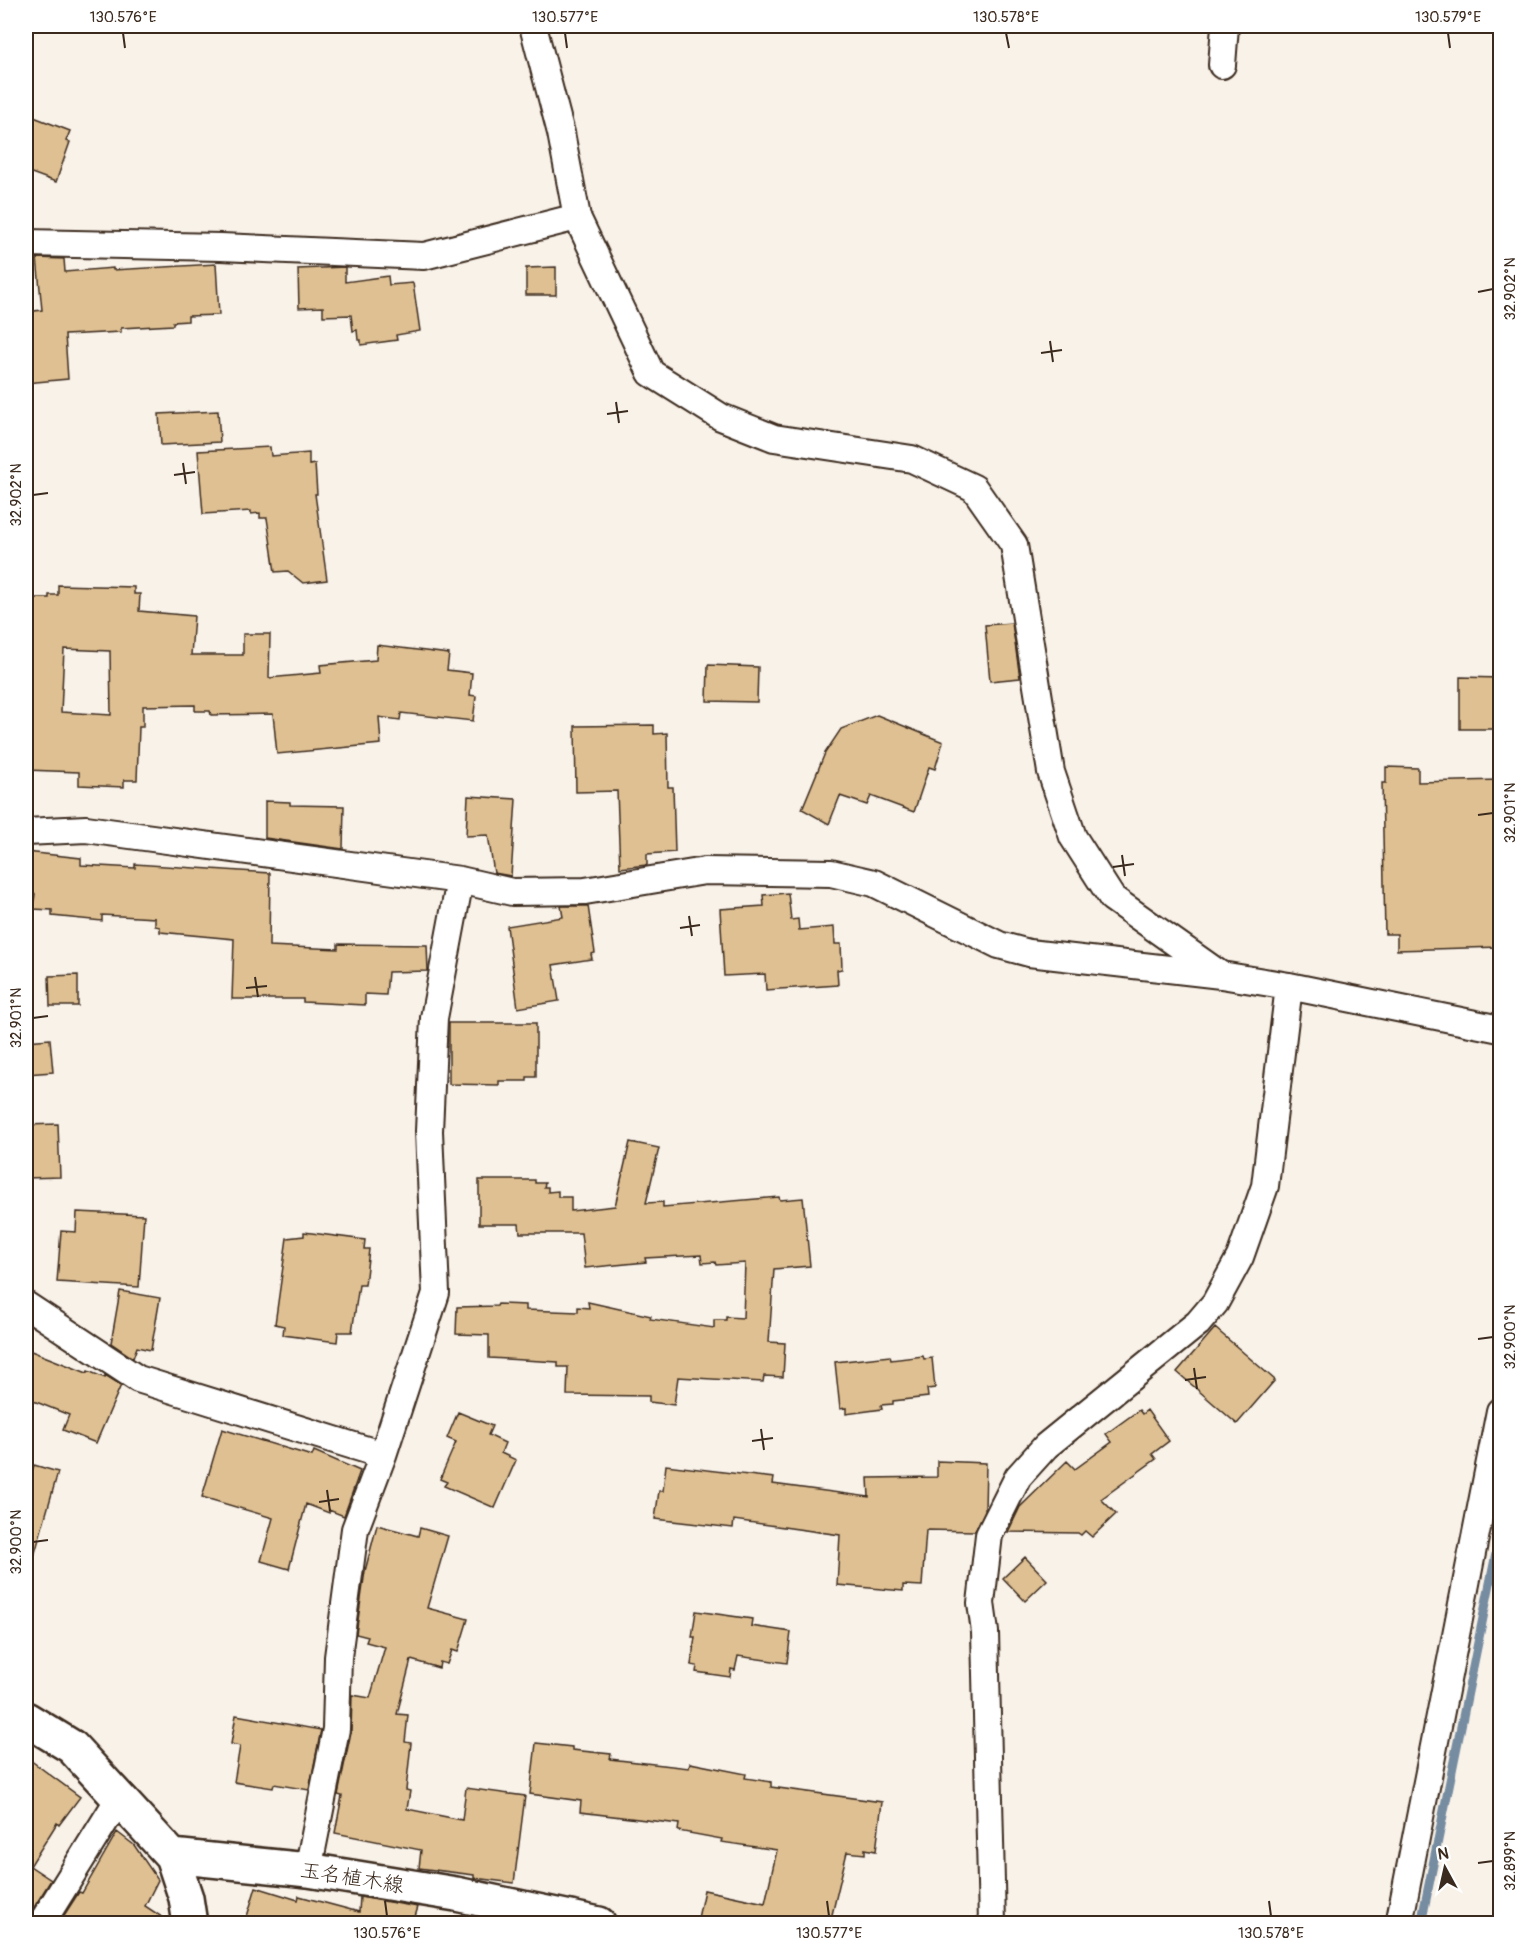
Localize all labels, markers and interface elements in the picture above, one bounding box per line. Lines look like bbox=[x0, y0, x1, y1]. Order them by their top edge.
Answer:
text: 130.576°E bbox=[90, 8, 157, 27]
text: 130.577°E bbox=[532, 8, 598, 27]
text: 130.578°E bbox=[973, 8, 1039, 27]
text: 130.579°E bbox=[1415, 8, 1481, 27]
text: 32.902°N bbox=[1501, 257, 1520, 321]
text: 32.902°N bbox=[7, 463, 26, 527]
text: 32.901°N bbox=[1501, 783, 1520, 843]
text: 32.901°N bbox=[7, 988, 26, 1048]
text: 32.900°N bbox=[1501, 1305, 1520, 1369]
text: 32.900°N bbox=[7, 1510, 26, 1574]
text: 32.899°N bbox=[1501, 1831, 1520, 1891]
north arrow bbox=[1415, 1838, 1475, 1898]
text: N bbox=[1436, 1843, 1450, 1865]
street label: 玉名植木線 bbox=[298, 1856, 406, 1900]
text: 130.576°E bbox=[354, 1924, 421, 1943]
text: 130.577°E bbox=[796, 1924, 862, 1943]
text: 130.578°E bbox=[1238, 1924, 1304, 1943]

